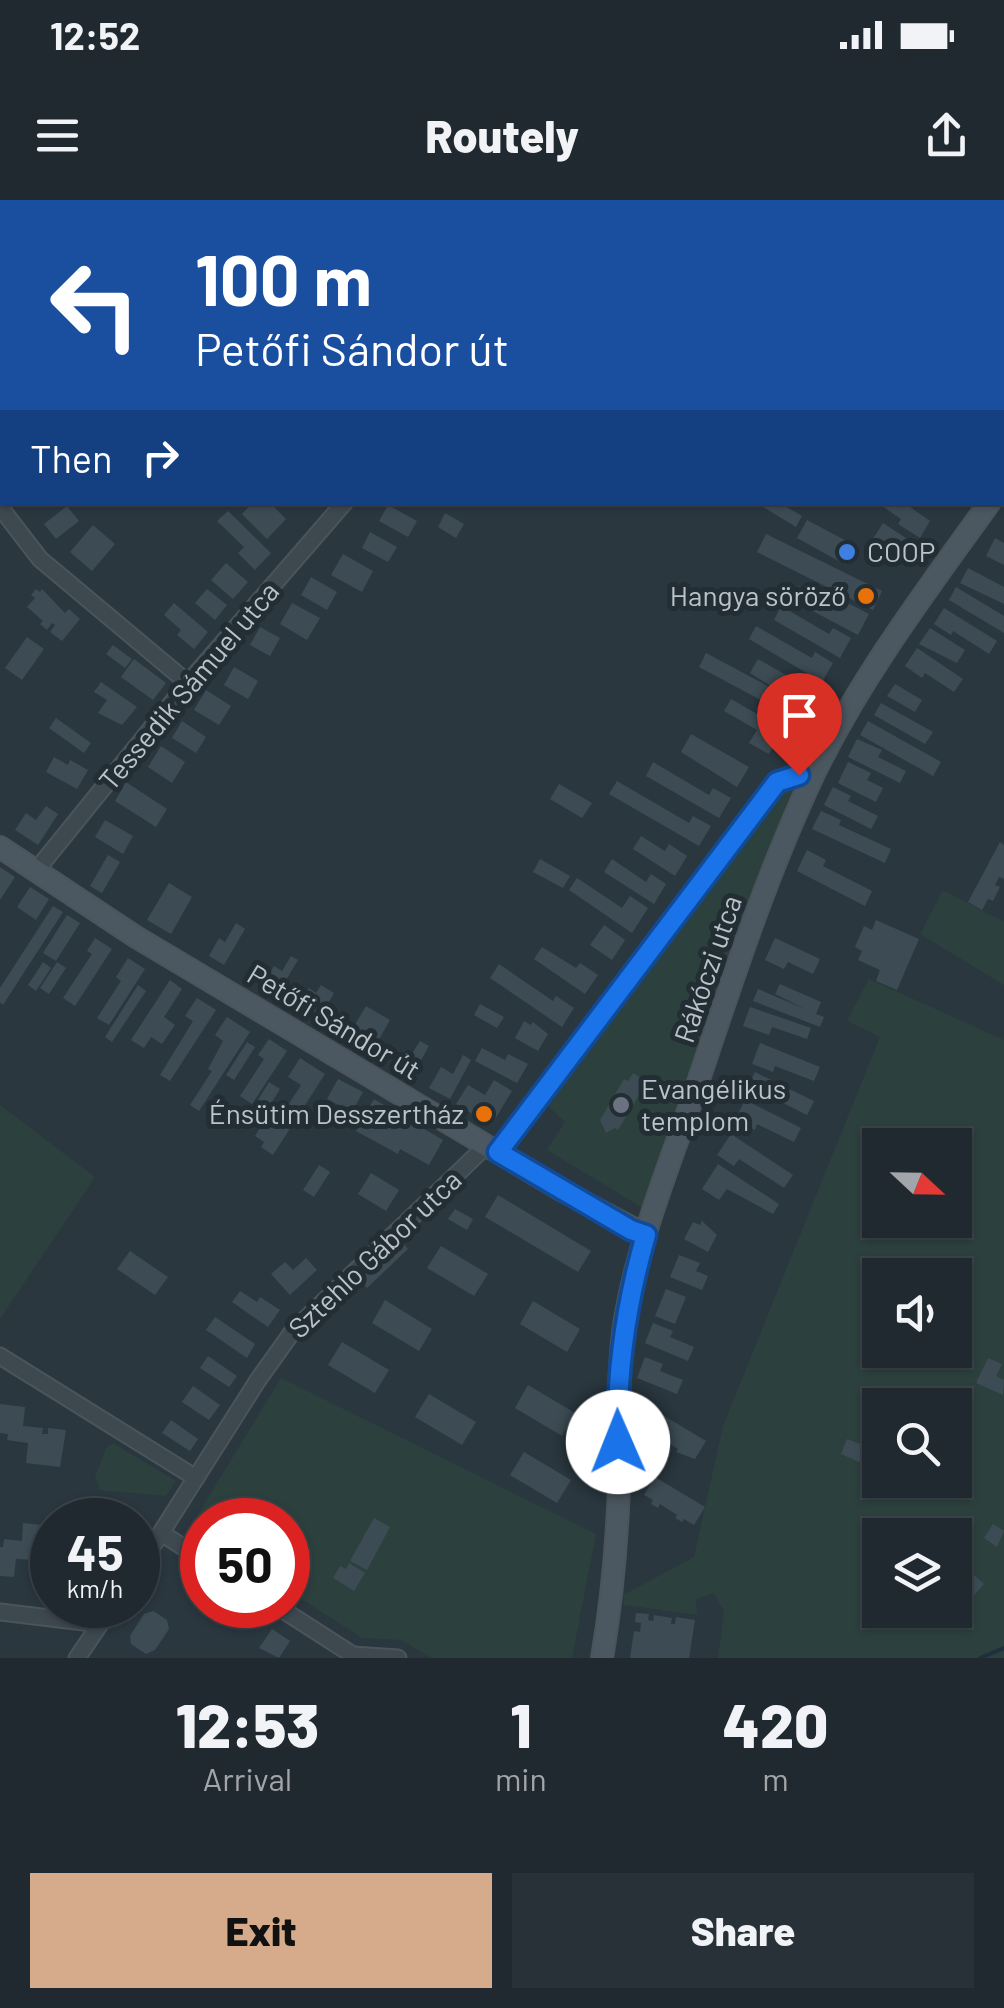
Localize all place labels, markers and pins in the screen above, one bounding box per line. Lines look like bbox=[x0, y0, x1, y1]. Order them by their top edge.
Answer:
place label: COOP bbox=[867, 534, 935, 568]
marker: COOP bbox=[836, 541, 858, 563]
place label: Hangya söröző bbox=[670, 578, 846, 612]
marker: Hangya söröző bbox=[855, 585, 877, 607]
pin bbox=[757, 673, 842, 776]
place label: Evangélikus templom bbox=[641, 1071, 786, 1137]
marker: Evangélikus templom bbox=[610, 1094, 632, 1116]
place label: Énsütim Desszertház bbox=[209, 1096, 464, 1130]
marker: Énsütim Desszertház bbox=[473, 1103, 495, 1125]

